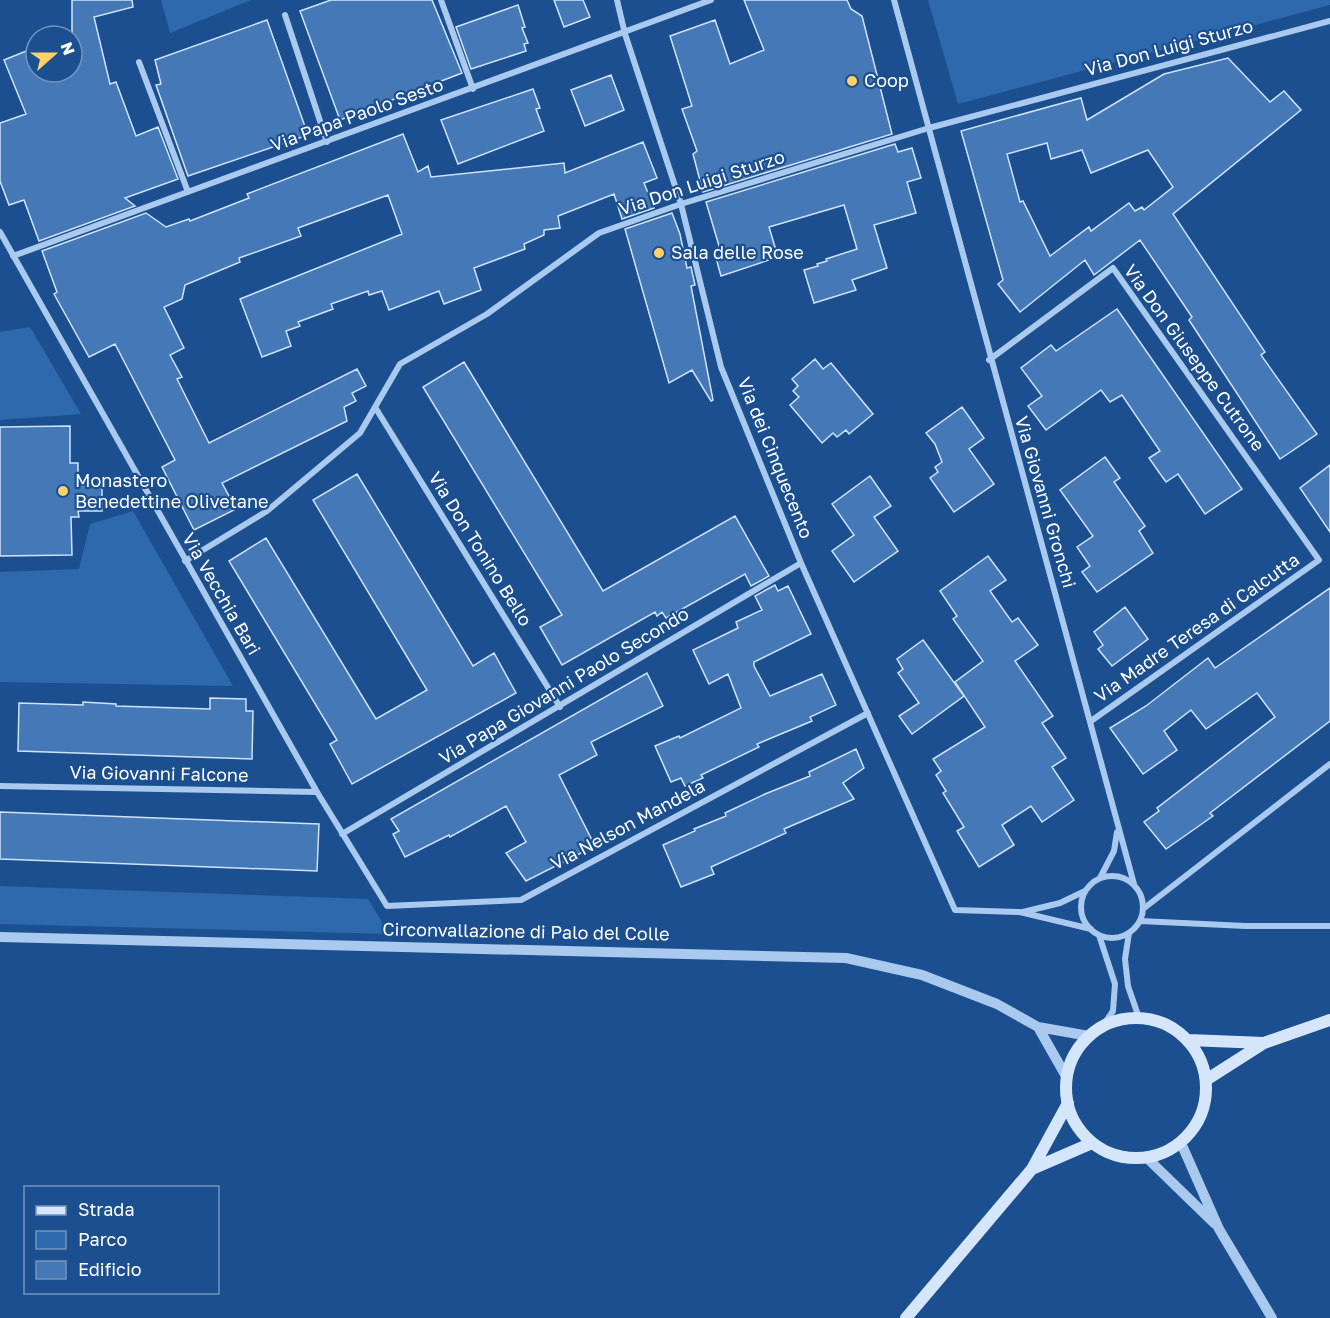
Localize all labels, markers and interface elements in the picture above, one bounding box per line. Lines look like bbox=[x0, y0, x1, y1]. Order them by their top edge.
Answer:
street label: Via Don Luigi Sturzo bbox=[1082, 14, 1255, 80]
north arrow bbox=[24, 24, 84, 84]
text: N bbox=[56, 39, 80, 58]
place label: Coop bbox=[864, 69, 909, 91]
street label: Via Papa Paolo Sesto bbox=[267, 73, 446, 156]
marker: Coop bbox=[845, 74, 859, 88]
street label: Via Don Luigi Sturzo bbox=[616, 145, 787, 219]
place label: Sala delle Rose bbox=[671, 241, 804, 263]
marker: Sala delle Rose bbox=[652, 246, 666, 260]
street label: Via Don Giuseppe Cutrone bbox=[1120, 260, 1270, 455]
street label: Via dei Cinquecento bbox=[734, 374, 818, 542]
street label: Via Giovanni Gronchi bbox=[1011, 413, 1081, 590]
street label: Via Don Tonino Bello bbox=[424, 467, 537, 630]
place label: Monastero Benedettine Olivetane bbox=[75, 469, 269, 512]
marker: Monastero Benedettine Olivetane bbox=[56, 484, 70, 498]
street label: Via Vecchia Bari bbox=[178, 529, 266, 658]
street label: Via Madre Teresa di Calcutta bbox=[1090, 548, 1303, 706]
street label: Via Papa Giovanni Paolo Secondo bbox=[435, 602, 692, 769]
street label: Via Giovanni Falcone bbox=[69, 760, 249, 786]
street label: Via Nelson Mandela bbox=[547, 774, 708, 874]
street label: Circonvallazione di Palo del Colle bbox=[382, 917, 670, 945]
legend bbox=[24, 1186, 219, 1294]
text: Strada bbox=[78, 1198, 135, 1220]
text: Parco bbox=[78, 1228, 127, 1250]
text: Edificio bbox=[78, 1258, 142, 1280]

